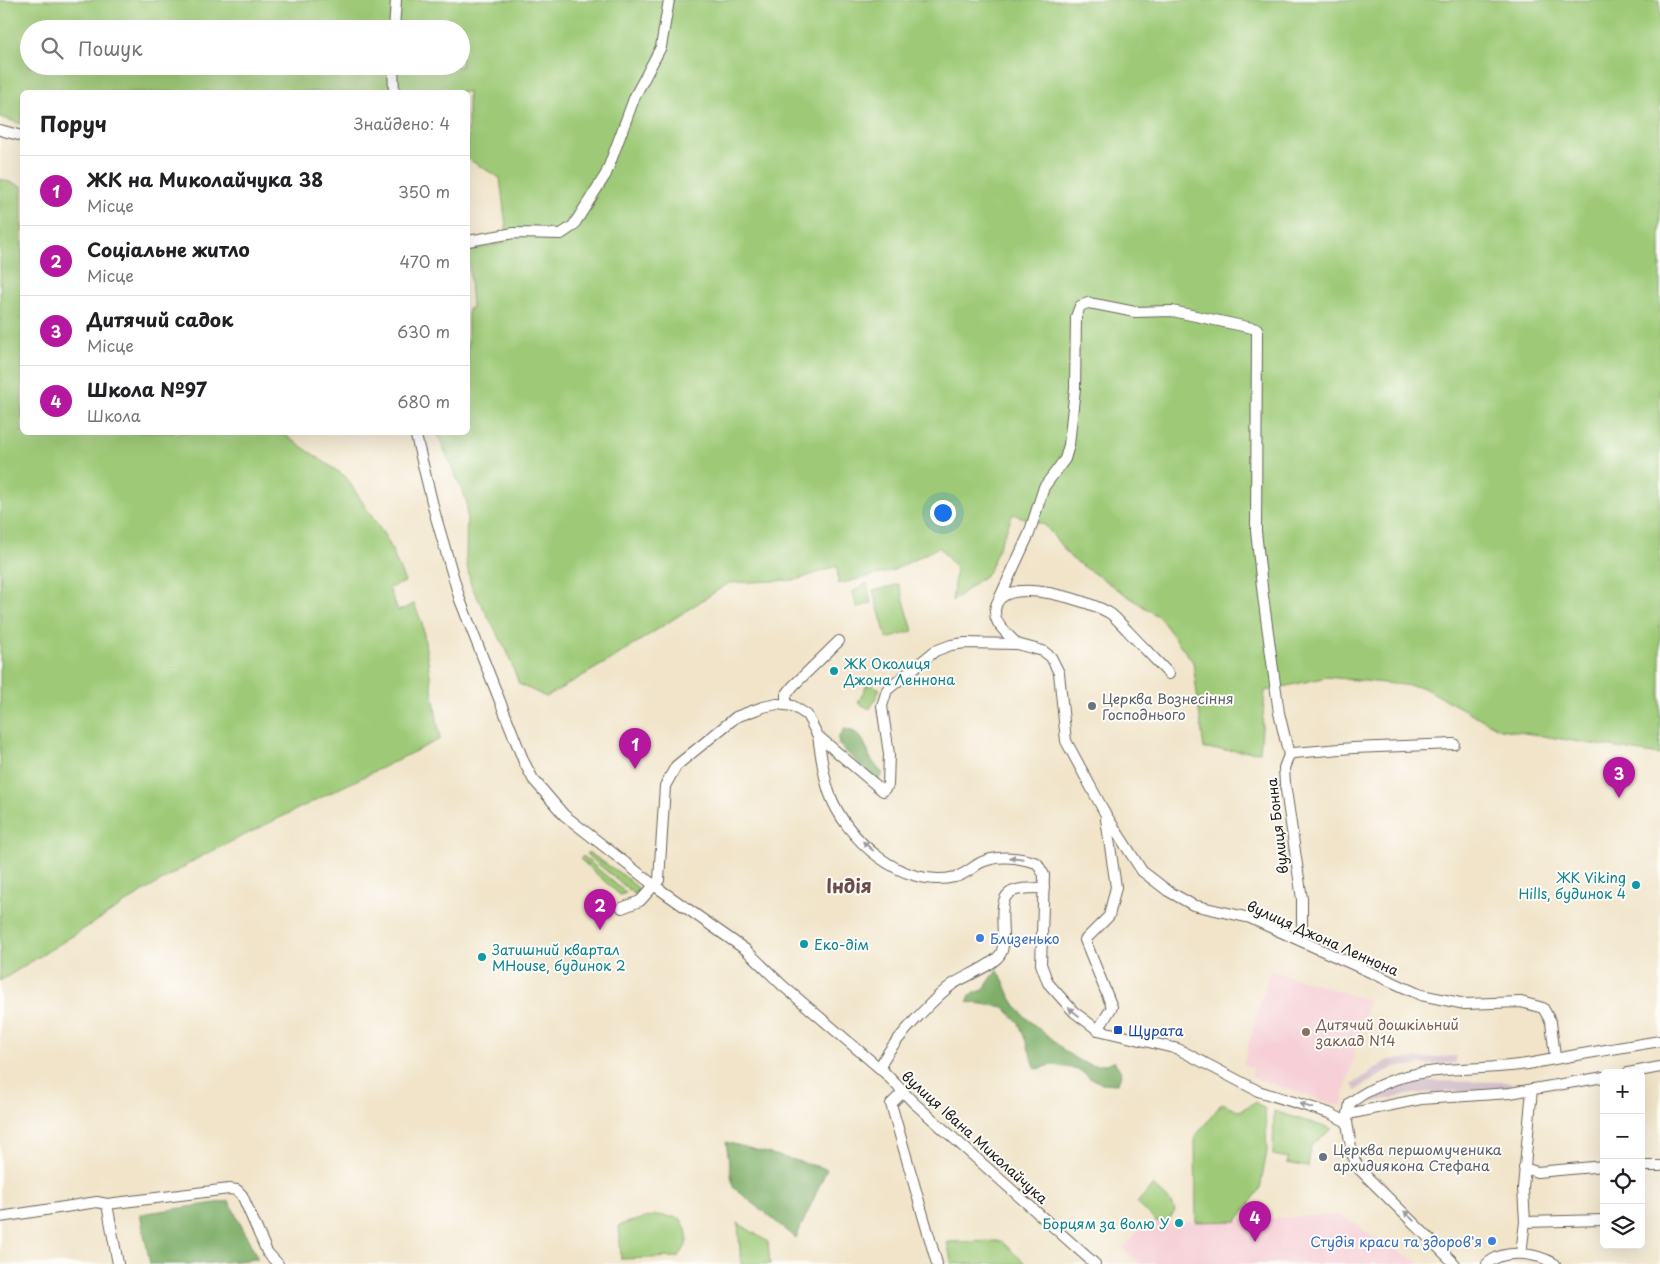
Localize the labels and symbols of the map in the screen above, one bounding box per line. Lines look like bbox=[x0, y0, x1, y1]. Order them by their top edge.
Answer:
your location bbox=[930, 500, 956, 526]
place label: ЖК Околиця Джона Леннона bbox=[843, 653, 955, 690]
marker: ЖК Околиця Джона Леннона bbox=[828, 665, 840, 677]
place label: Церква Вознесіння Господнього bbox=[1102, 688, 1234, 725]
marker: Церква Вознесіння Господнього bbox=[1086, 700, 1098, 712]
pin: 1 bbox=[619, 728, 651, 769]
pin: 3 bbox=[1603, 757, 1635, 798]
street label: вулиця Бонна bbox=[1261, 777, 1293, 875]
one-way arrow bbox=[862, 840, 874, 852]
one-way arrow bbox=[1007, 854, 1023, 862]
place label: ЖК Viking Hills, будинок 4 bbox=[1518, 867, 1626, 904]
district label: Індія bbox=[826, 871, 872, 899]
marker: ЖК Viking Hills, будинок 4 bbox=[1630, 879, 1642, 891]
pin: 2 bbox=[584, 889, 616, 930]
street label: вулиця Джона Леннона bbox=[1244, 895, 1402, 981]
place label: Близенько bbox=[990, 928, 1060, 949]
marker: Близенько bbox=[974, 932, 986, 944]
place label: Еко-дім bbox=[814, 934, 869, 955]
marker: Еко-дім bbox=[798, 938, 810, 950]
place label: Затишний квартал MHouse, будинок 2 bbox=[492, 939, 626, 976]
marker: Затишний квартал MHouse, будинок 2 bbox=[476, 951, 488, 963]
one-way arrow bbox=[1068, 1007, 1081, 1018]
place label: Дитячий дошкільний заклад N14 bbox=[1315, 1014, 1459, 1051]
place label: Щурата bbox=[1128, 1020, 1184, 1041]
marker: Щурата bbox=[1112, 1024, 1124, 1036]
marker: Дитячий дошкільний заклад N14 bbox=[1300, 1026, 1312, 1038]
street label: вулиця Івана Миколайчука bbox=[897, 1066, 1053, 1209]
one-way arrow bbox=[1299, 1101, 1314, 1109]
place label: Церква першомученика архидиякона Стефана bbox=[1333, 1139, 1502, 1176]
marker: Церква першомученика архидиякона Стефана bbox=[1317, 1151, 1329, 1163]
pin: 4 bbox=[1239, 1201, 1271, 1242]
one-way arrow bbox=[1403, 1211, 1415, 1223]
place label: Борцям за волю У bbox=[1042, 1213, 1169, 1234]
marker: Борцям за волю У bbox=[1173, 1217, 1185, 1229]
place label: Студія краси та здоров'я bbox=[1310, 1231, 1482, 1252]
marker: Студія краси та здоров'я bbox=[1486, 1235, 1498, 1247]

